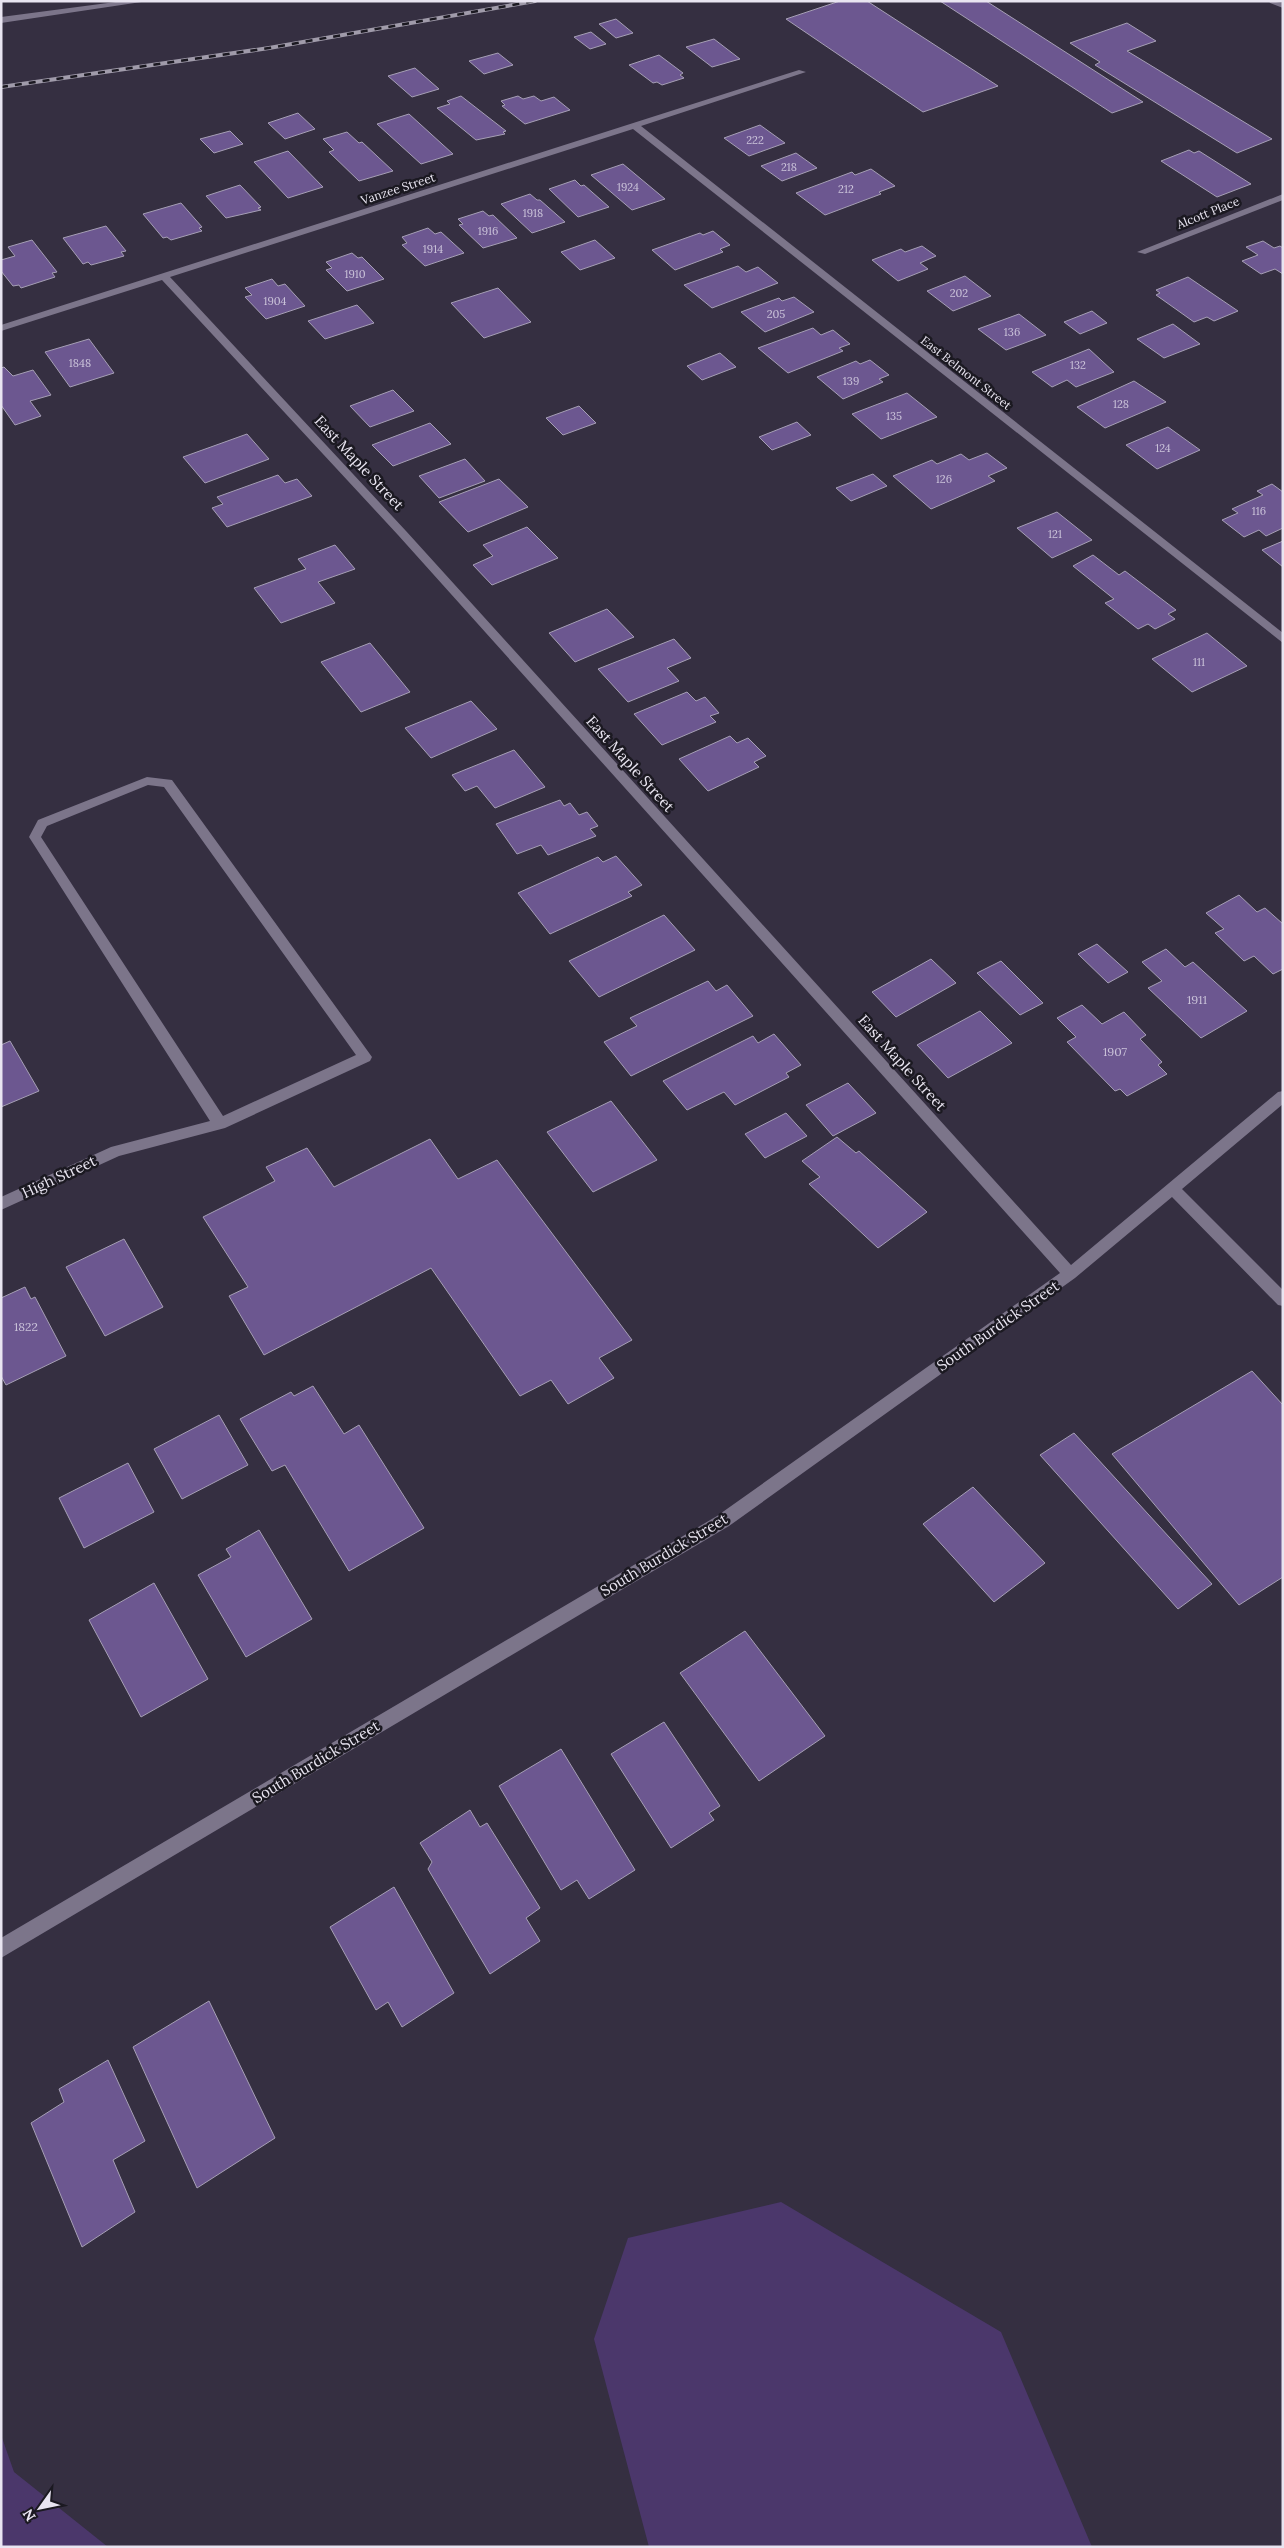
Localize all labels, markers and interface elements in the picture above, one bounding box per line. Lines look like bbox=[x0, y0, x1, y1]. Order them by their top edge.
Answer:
house number: 222 bbox=[746, 133, 764, 147]
house number: 218 bbox=[781, 160, 797, 174]
street label: Vanzee Street bbox=[358, 169, 437, 208]
house number: 1924 bbox=[617, 180, 639, 194]
house number: 212 bbox=[838, 182, 854, 196]
street label: Alcott Place bbox=[1173, 193, 1242, 232]
house number: 1918 bbox=[523, 206, 543, 220]
house number: 1916 bbox=[478, 224, 498, 238]
house number: 1914 bbox=[423, 242, 443, 256]
house number: 1910 bbox=[344, 267, 366, 281]
house number: 202 bbox=[950, 286, 968, 300]
house number: 1904 bbox=[263, 294, 287, 308]
house number: 205 bbox=[767, 307, 785, 321]
house number: 136 bbox=[1004, 325, 1020, 339]
street label: East Belmont Street bbox=[918, 333, 1015, 413]
house number: 1848 bbox=[69, 356, 91, 370]
house number: 132 bbox=[1070, 358, 1086, 372]
house number: 139 bbox=[843, 374, 859, 388]
house number: 128 bbox=[1113, 397, 1129, 411]
house number: 135 bbox=[886, 409, 902, 423]
street label: East Maple Street bbox=[311, 411, 408, 514]
house number: 124 bbox=[1155, 441, 1171, 455]
house number: 126 bbox=[936, 472, 952, 486]
house number: 116 bbox=[1252, 504, 1266, 518]
house number: 121 bbox=[1048, 527, 1062, 541]
house number: 111 bbox=[1193, 655, 1205, 669]
street label: East Maple Street bbox=[582, 712, 679, 816]
house number: 1911 bbox=[1187, 992, 1207, 1007]
street label: East Maple Street bbox=[854, 1011, 951, 1115]
house number: 1907 bbox=[1103, 1044, 1127, 1059]
street label: High Street bbox=[19, 1151, 99, 1202]
street label: South Burdick Street bbox=[933, 1276, 1063, 1375]
house number: 1822 bbox=[14, 1319, 38, 1334]
street label: South Burdick Street bbox=[597, 1509, 731, 1600]
street label: South Burdick Street bbox=[249, 1716, 383, 1807]
north arrow bbox=[15, 2483, 65, 2533]
text: N bbox=[19, 2505, 40, 2525]

